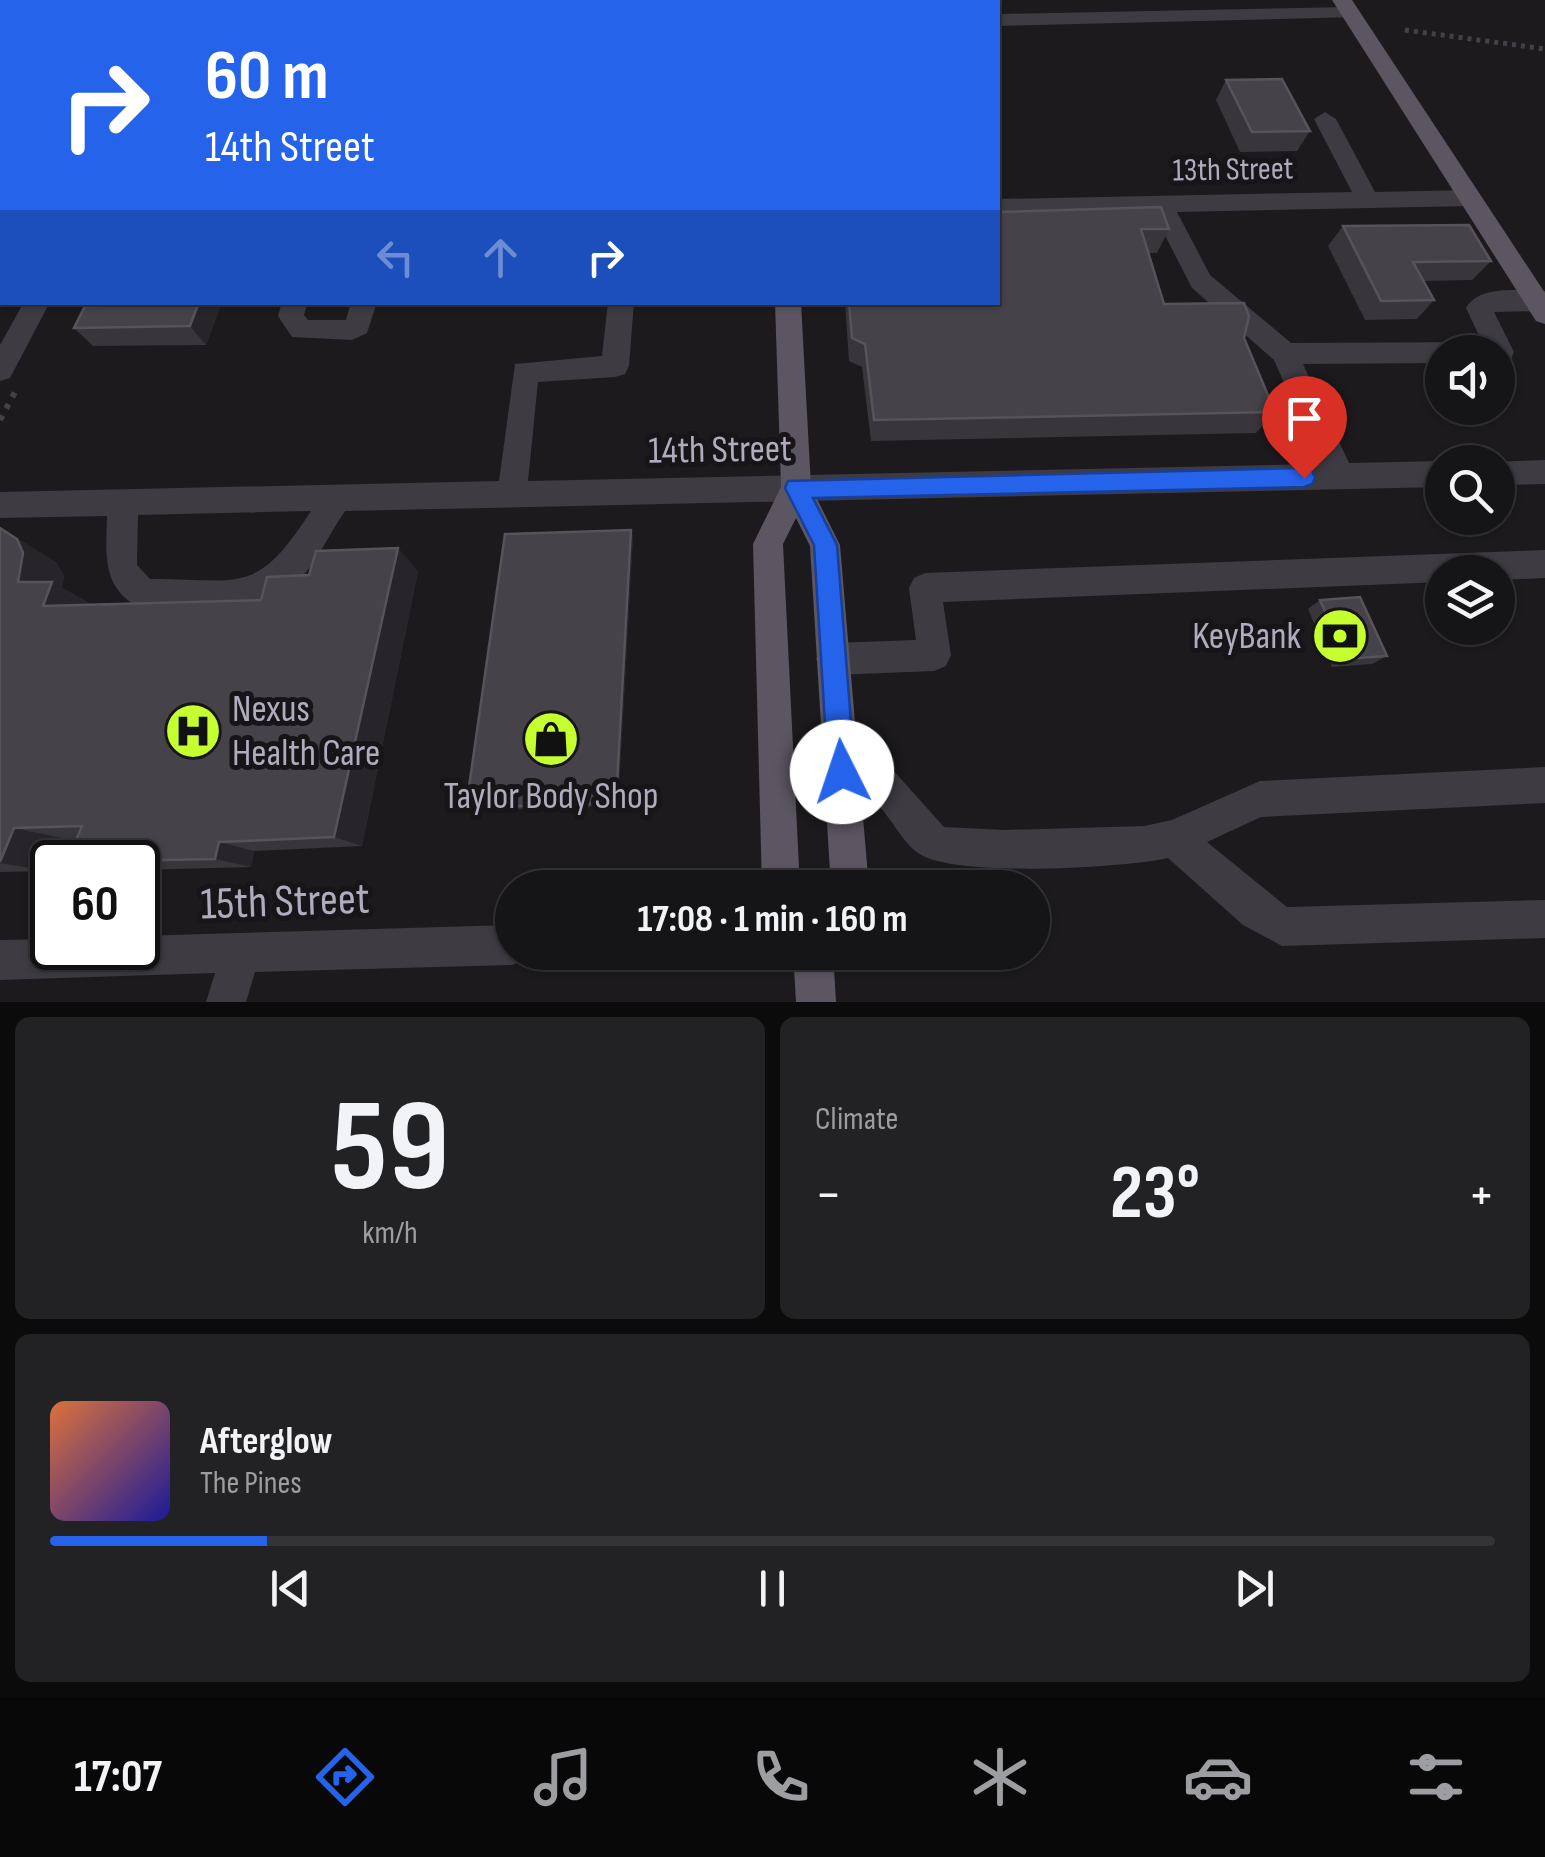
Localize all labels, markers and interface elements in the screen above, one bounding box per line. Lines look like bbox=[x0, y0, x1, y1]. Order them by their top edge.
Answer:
text: 60 m bbox=[205, 35, 329, 119]
icon: right bbox=[40, 40, 170, 170]
text: 14th Street bbox=[205, 120, 375, 175]
street label: 13th Street bbox=[1172, 149, 1294, 191]
icon: left bbox=[368, 230, 423, 285]
icon: ahead bbox=[473, 230, 528, 285]
icon: right bbox=[578, 230, 633, 285]
map controls bbox=[1425, 335, 1515, 645]
button: sound bbox=[1425, 335, 1515, 425]
pin bbox=[1262, 376, 1347, 479]
icon: arrive bbox=[1277, 391, 1332, 446]
street label: 14th Street bbox=[648, 426, 792, 474]
button: search bbox=[1425, 445, 1515, 535]
button: layers bbox=[1425, 555, 1515, 645]
bank icon: KeyBank bbox=[1310, 606, 1370, 666]
place label: KeyBank bbox=[1192, 614, 1301, 659]
place label: Nexus Health Care bbox=[232, 687, 380, 776]
hospital icon: Nexus Health Care bbox=[163, 701, 223, 761]
shop icon: Taylor Body Shop bbox=[521, 709, 581, 769]
position arrow bbox=[790, 720, 894, 824]
place label: Taylor Body Shop bbox=[443, 774, 659, 819]
speed limit sign: 60 bbox=[30, 840, 160, 970]
street label: 15th Street bbox=[200, 872, 370, 932]
text: 17:08 · 1 min · 160 m bbox=[637, 897, 908, 942]
text: 59 bbox=[331, 1071, 449, 1227]
text: Climate bbox=[815, 1100, 898, 1139]
text: 23° bbox=[1110, 1149, 1200, 1240]
text: − bbox=[815, 1162, 842, 1229]
text: + bbox=[1468, 1162, 1495, 1229]
text: km/h bbox=[362, 1214, 418, 1253]
text: Afterglow bbox=[200, 1419, 333, 1464]
text: The Pines bbox=[200, 1464, 302, 1503]
icon: previous bbox=[263, 1561, 318, 1616]
icon: pause bbox=[745, 1561, 800, 1616]
icon: next bbox=[1227, 1561, 1282, 1616]
icon: directions bbox=[310, 1742, 380, 1812]
icon: music bbox=[528, 1742, 598, 1812]
icon: phone bbox=[746, 1742, 816, 1812]
icon: climate bbox=[965, 1742, 1035, 1812]
icon: car bbox=[1183, 1742, 1253, 1812]
icon: filters bbox=[1401, 1742, 1471, 1812]
text: 17:07 bbox=[74, 1750, 162, 1805]

